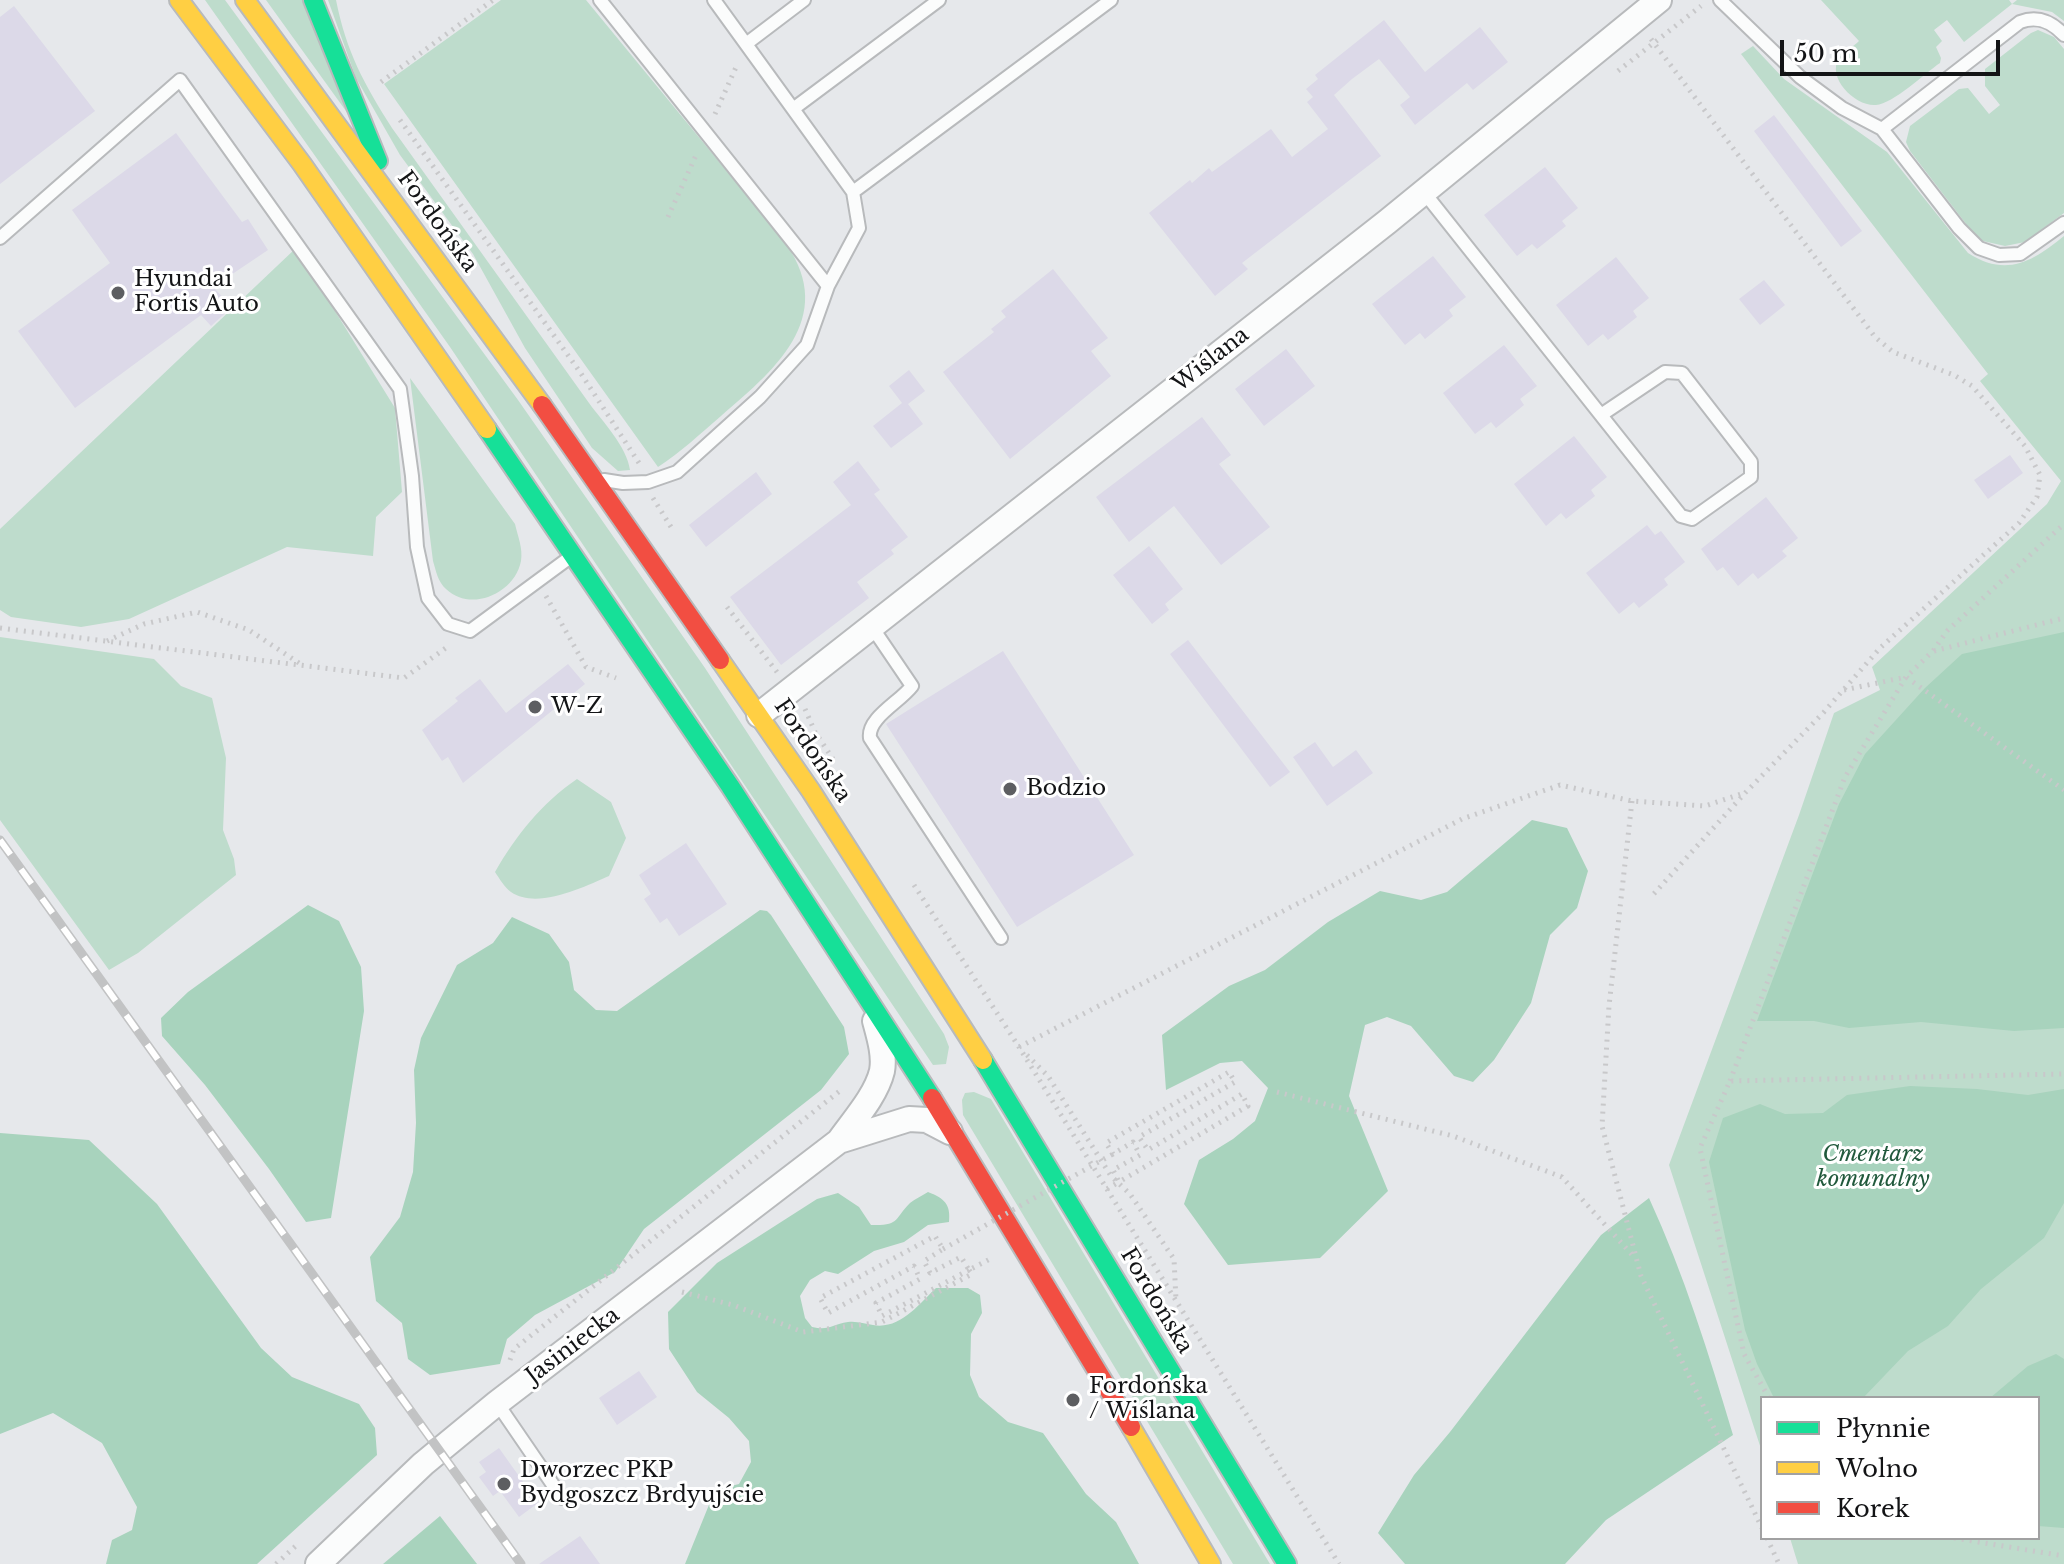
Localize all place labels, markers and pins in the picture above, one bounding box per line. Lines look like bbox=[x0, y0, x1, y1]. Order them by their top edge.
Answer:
place label: Hyundai Fortis Auto bbox=[134, 267, 259, 318]
marker: Hyundai Fortis Auto bbox=[109, 284, 127, 302]
place label: W-Z bbox=[551, 694, 603, 720]
marker: W-Z bbox=[526, 698, 544, 716]
place label: Bodzio bbox=[1026, 776, 1106, 802]
marker: Bodzio bbox=[1001, 780, 1019, 798]
place label: Fordońska / Wiślana bbox=[1089, 1374, 1208, 1426]
marker: Fordońska / Wiślana bbox=[1064, 1391, 1082, 1409]
place label: Dworzec PKP Bydgoszcz Brdyujście bbox=[520, 1458, 764, 1510]
marker: Dworzec PKP Bydgoszcz Brdyujście bbox=[495, 1475, 513, 1493]

